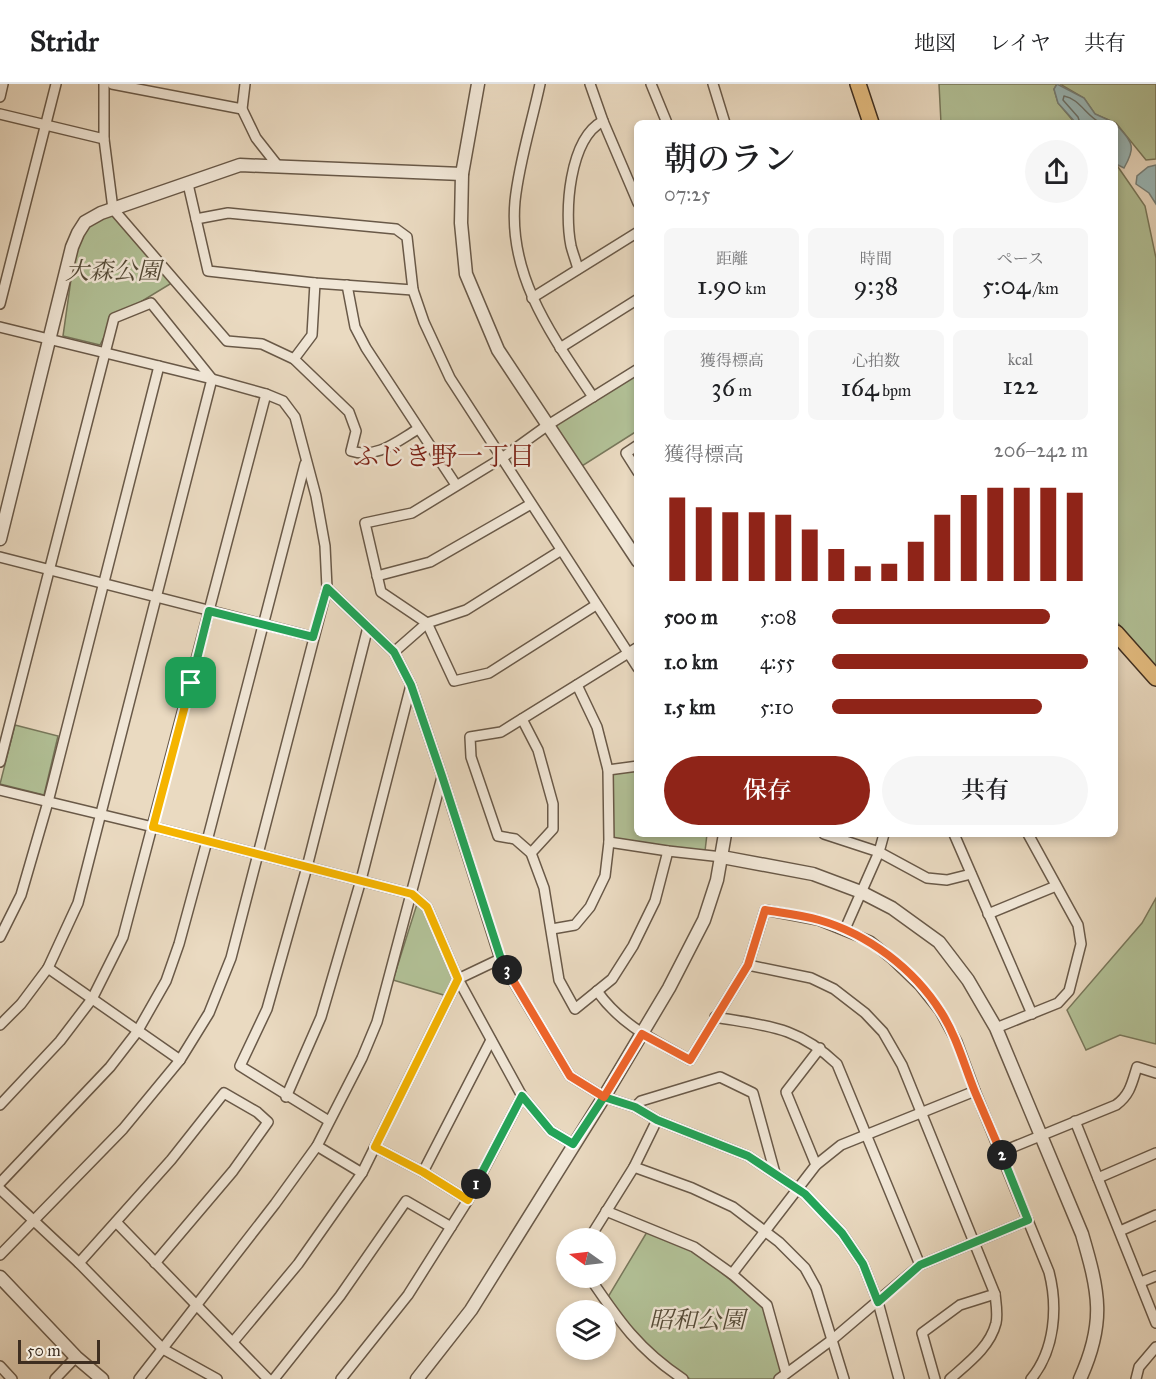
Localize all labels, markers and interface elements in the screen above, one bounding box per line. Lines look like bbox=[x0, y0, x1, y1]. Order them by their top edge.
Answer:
text: Stridr bbox=[30, 24, 99, 59]
text: 地図 bbox=[914, 30, 956, 56]
text: レイヤ bbox=[989, 30, 1051, 56]
text: 共有 bbox=[1084, 30, 1126, 56]
text: 朝のラン bbox=[664, 139, 796, 179]
button: share bbox=[1025, 140, 1088, 203]
text: 07:25 bbox=[664, 182, 710, 206]
text: 距離 bbox=[716, 249, 748, 268]
text: 時間 bbox=[860, 249, 892, 268]
text: ペース bbox=[997, 249, 1044, 268]
park label: 大森公園 bbox=[65, 256, 165, 286]
text: 1.90 bbox=[697, 269, 742, 301]
text: 9:38 bbox=[854, 269, 898, 301]
text: 5:04 bbox=[982, 269, 1030, 301]
text: km bbox=[742, 279, 766, 298]
text: /km bbox=[1030, 279, 1059, 298]
text: kcal bbox=[1008, 350, 1033, 369]
text: 獲得標高 bbox=[700, 351, 764, 370]
text: 心拍数 bbox=[852, 351, 900, 370]
text: 122 bbox=[1002, 369, 1038, 401]
text: 36 bbox=[711, 371, 735, 403]
text: 164 bbox=[841, 371, 879, 403]
text: m bbox=[735, 381, 752, 400]
text: bpm bbox=[879, 381, 911, 400]
text: 206–242 m bbox=[994, 438, 1088, 462]
district label: ふじき野一丁目 bbox=[353, 440, 535, 472]
text: 獲得標高 bbox=[664, 442, 744, 466]
text: 500 m bbox=[664, 605, 718, 629]
text: 5:08 bbox=[760, 605, 797, 629]
text: 1.0 km bbox=[664, 650, 718, 674]
text: 4:55 bbox=[760, 650, 795, 674]
pin bbox=[165, 657, 216, 708]
icon: arrive bbox=[174, 666, 207, 699]
text: 1.5 km bbox=[664, 695, 715, 719]
text: 5:10 bbox=[760, 695, 794, 719]
button: 保存 bbox=[664, 756, 870, 825]
button: 共有 bbox=[882, 756, 1088, 825]
pin: 3 bbox=[492, 955, 522, 985]
text: 3 bbox=[504, 960, 510, 979]
pin: 2 bbox=[987, 1140, 1017, 1170]
text: 2 bbox=[998, 1145, 1006, 1164]
pin: 1 bbox=[461, 1169, 491, 1199]
text: 1 bbox=[473, 1174, 479, 1193]
north arrow bbox=[556, 1228, 616, 1288]
map controls bbox=[556, 1228, 616, 1360]
button: layers bbox=[556, 1300, 616, 1360]
park label: 昭和公園 bbox=[649, 1305, 749, 1335]
scale bar bbox=[18, 1337, 100, 1364]
text: 50 m bbox=[27, 1341, 61, 1360]

